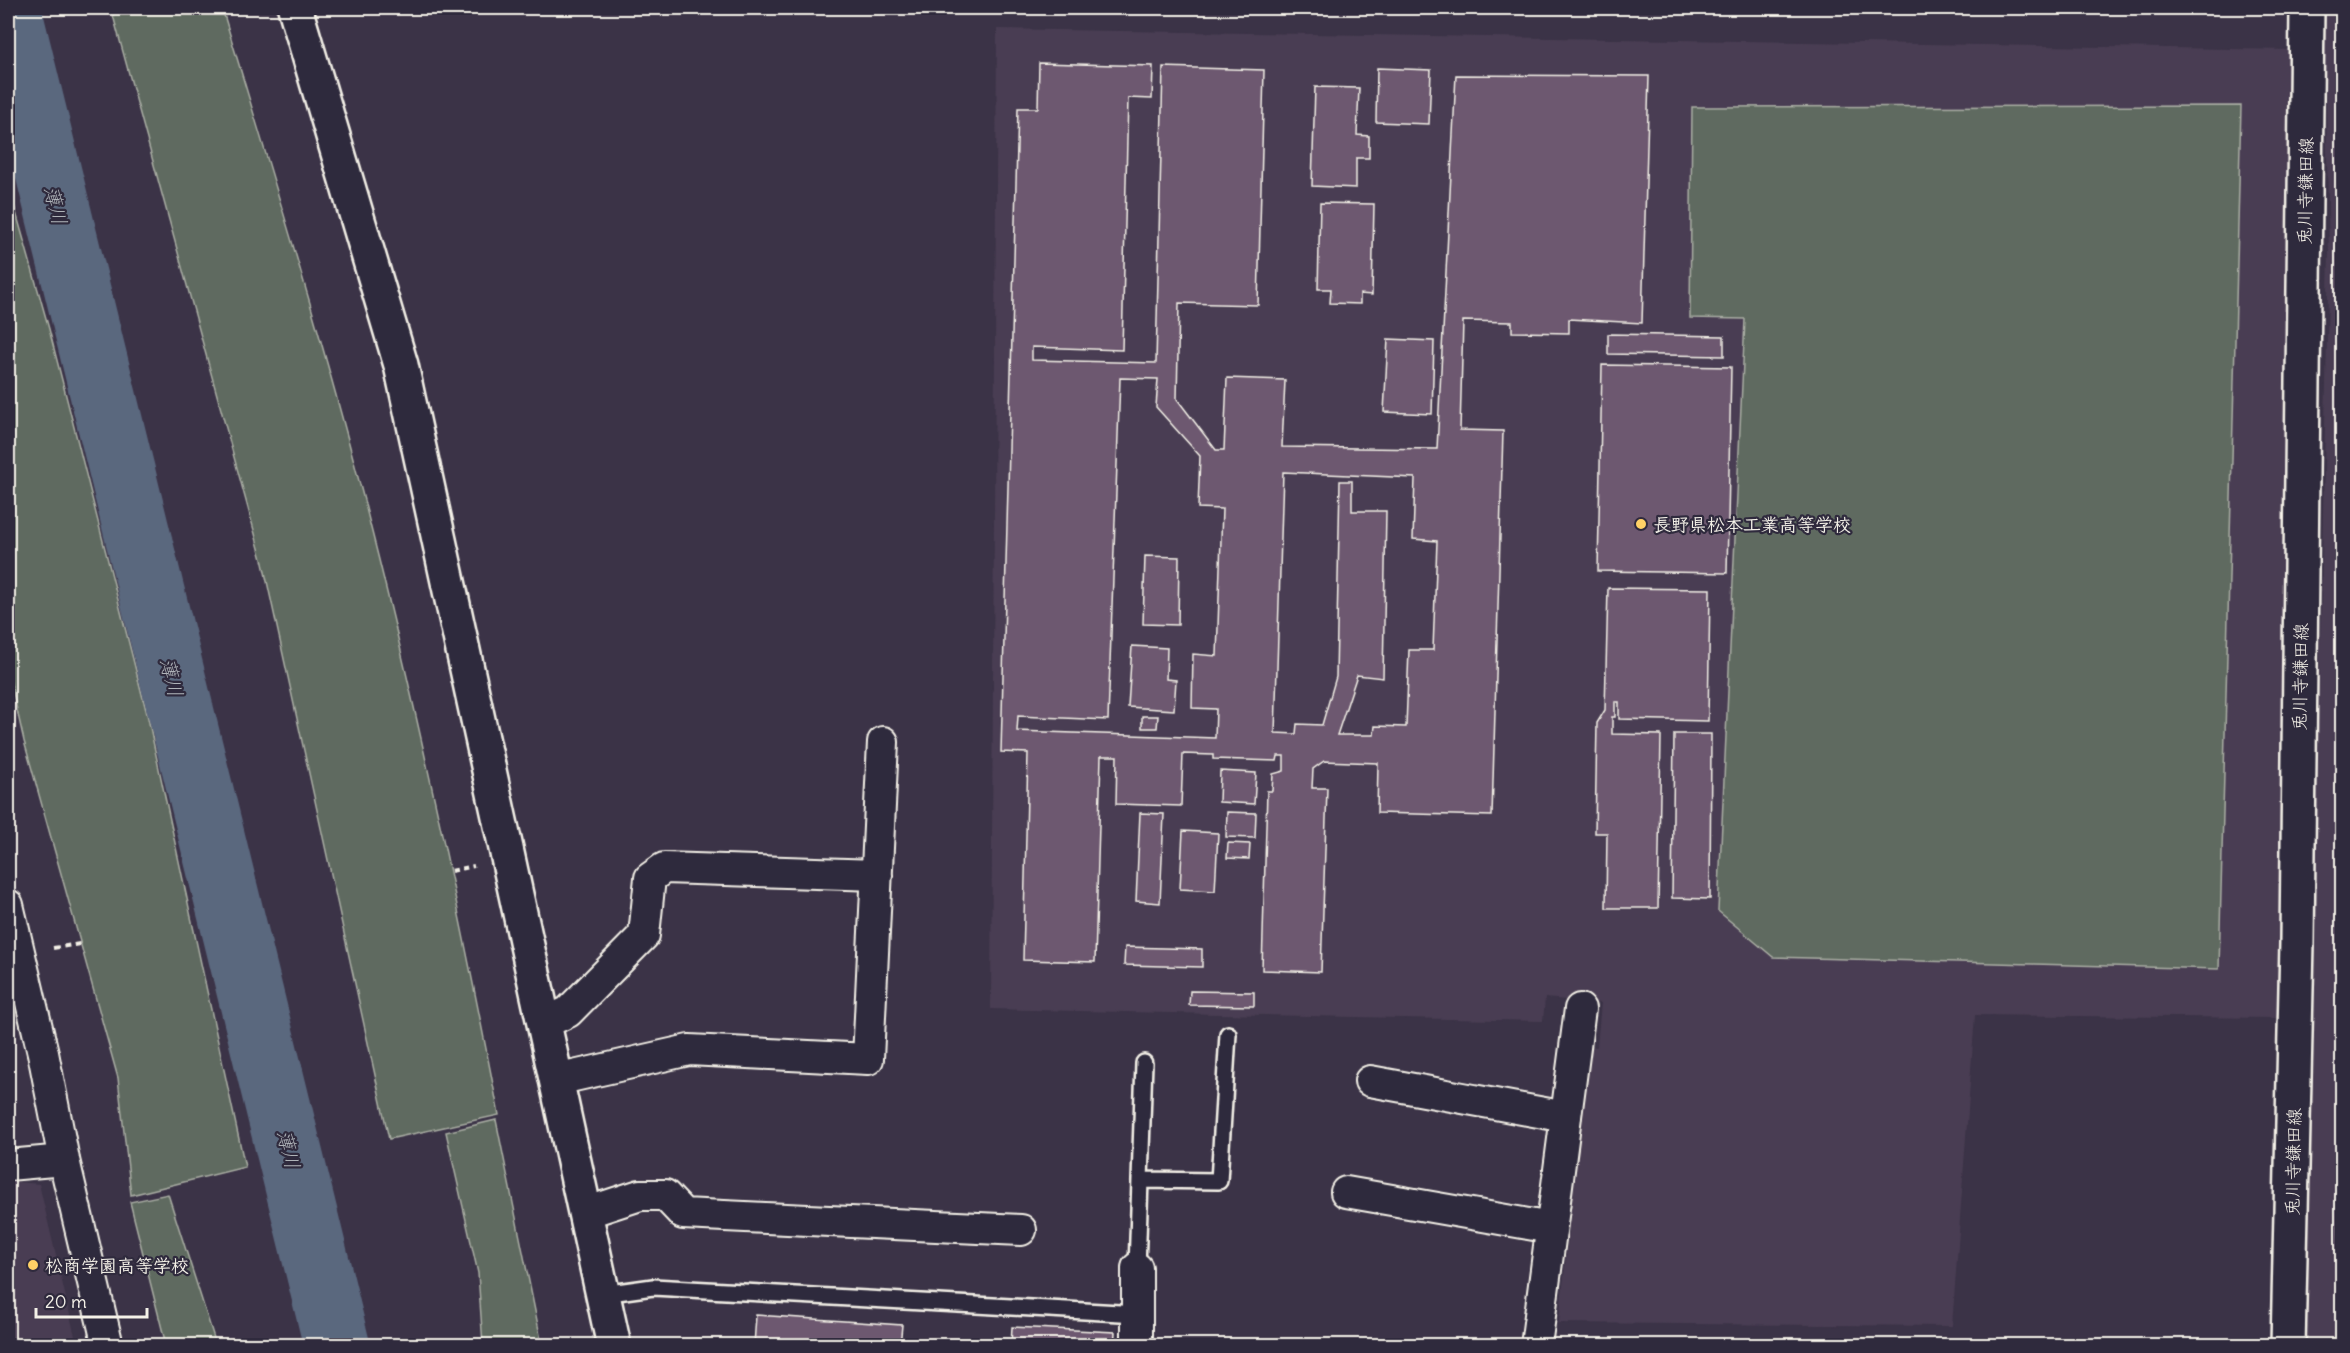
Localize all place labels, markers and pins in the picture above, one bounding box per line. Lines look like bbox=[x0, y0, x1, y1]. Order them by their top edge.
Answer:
place label: 長野県松本工業高等学校 bbox=[1653, 513, 1851, 536]
marker: 長野県松本工業高等学校 bbox=[1634, 517, 1648, 531]
place label: 松商学園高等学校 bbox=[45, 1254, 189, 1277]
marker: 松商学園高等学校 bbox=[26, 1258, 40, 1272]

